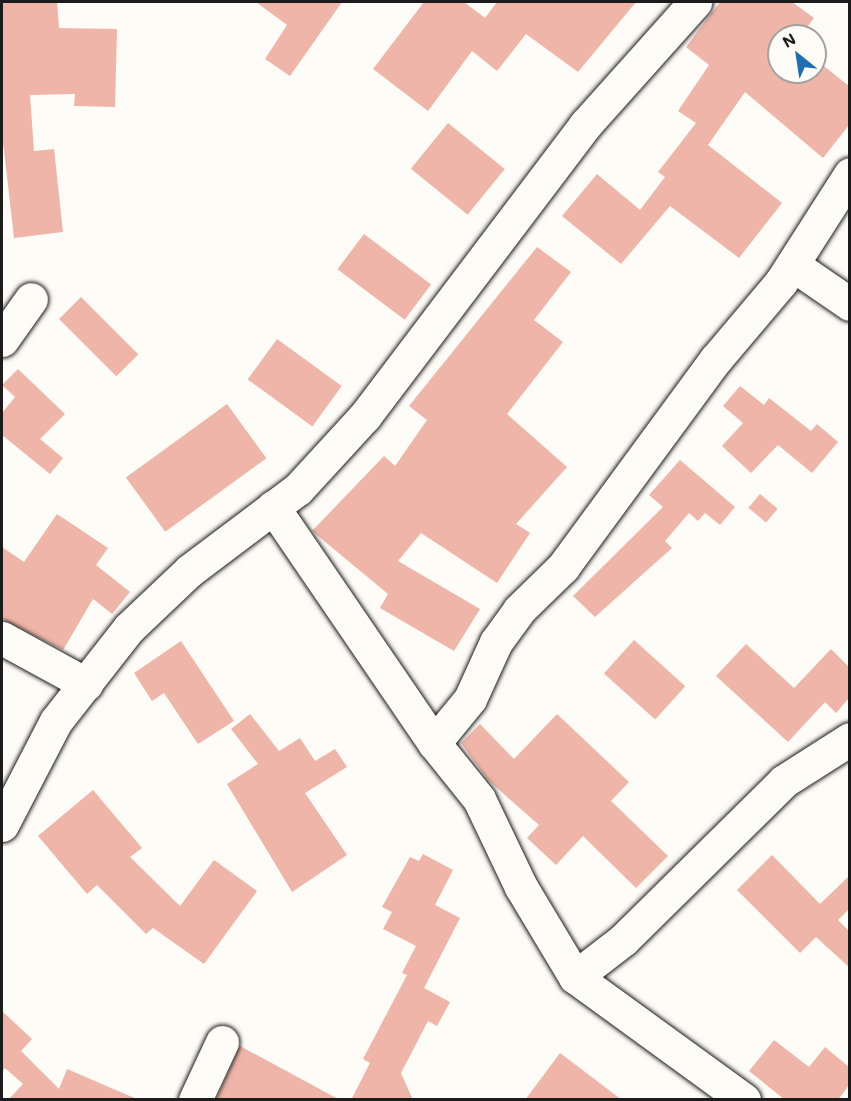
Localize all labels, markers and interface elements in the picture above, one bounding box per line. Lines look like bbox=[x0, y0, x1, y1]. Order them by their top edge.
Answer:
north arrow bbox=[767, 24, 827, 84]
text: N bbox=[778, 28, 799, 52]

